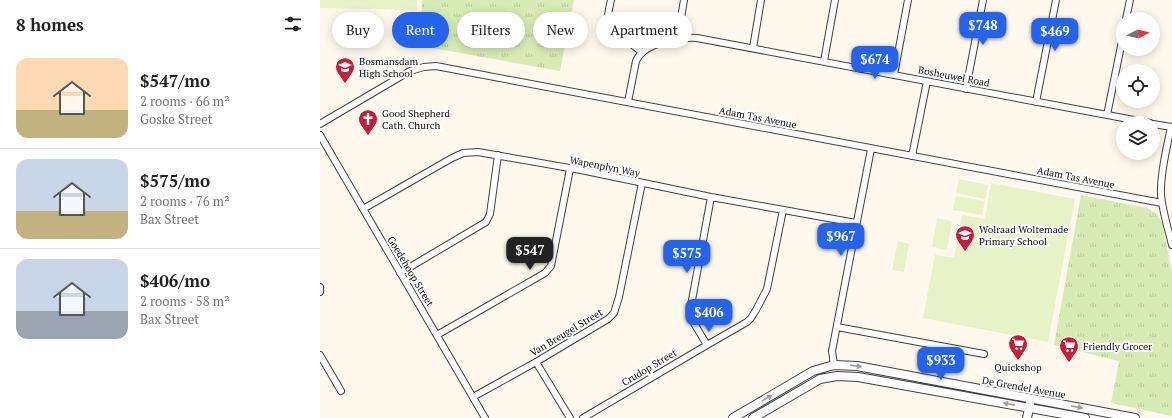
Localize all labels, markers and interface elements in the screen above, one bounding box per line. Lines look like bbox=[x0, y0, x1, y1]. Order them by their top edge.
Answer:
chip: Buy bbox=[332, 12, 384, 48]
chip: Rent bbox=[392, 12, 449, 48]
chip: Filters bbox=[457, 12, 525, 48]
chip: New bbox=[533, 12, 588, 48]
chip: Apartment bbox=[596, 12, 692, 48]
pin: $748 bbox=[959, 12, 1007, 46]
north arrow bbox=[1116, 12, 1160, 56]
map controls bbox=[1116, 12, 1160, 160]
text: 8 homes bbox=[16, 13, 84, 36]
icon: filters bbox=[282, 13, 304, 35]
text: $748 bbox=[968, 16, 998, 34]
pin: $469 bbox=[1031, 18, 1079, 52]
text: $469 bbox=[1040, 22, 1070, 40]
pin: $674 bbox=[851, 46, 899, 80]
text: $674 bbox=[860, 50, 890, 68]
place label: Bosmansdam High School bbox=[359, 55, 419, 80]
school or university icon: Bosmansdam High School bbox=[334, 56, 356, 84]
street label: Bosheuwel Road bbox=[917, 63, 991, 90]
button: locate bbox=[1116, 64, 1160, 108]
text: $547/mo bbox=[140, 69, 210, 92]
icon: home bbox=[48, 74, 96, 122]
text: 2 rooms · 66 m² bbox=[140, 92, 230, 110]
street label: Adam Tas Avenue bbox=[718, 104, 798, 131]
place label: Good Shepherd Cath. Church bbox=[382, 107, 451, 132]
church icon: Good Shepherd Cath. Church bbox=[357, 108, 379, 136]
text: Goske Street bbox=[140, 110, 213, 128]
button: layers bbox=[1116, 116, 1160, 160]
street label: Wapenplyn Way bbox=[569, 153, 642, 180]
street label: Adam Tas Avenue bbox=[1036, 164, 1116, 191]
text: $575/mo bbox=[140, 169, 210, 192]
icon: home bbox=[48, 175, 96, 223]
text: 2 rooms · 76 m² bbox=[140, 192, 230, 210]
text: Bax Street bbox=[140, 210, 199, 228]
pin: $967 bbox=[817, 223, 865, 257]
place label: Wolraad Woltemade Primary School bbox=[979, 223, 1068, 248]
school or university icon: Wolraad Woltemade Primary School bbox=[954, 224, 976, 252]
text: $967 bbox=[826, 227, 856, 245]
street label: Goedehoop Street bbox=[384, 234, 437, 309]
pin: $547 bbox=[506, 237, 554, 271]
pin: $575 bbox=[663, 240, 711, 274]
text: $547 bbox=[515, 241, 545, 259]
text: $575 bbox=[672, 244, 702, 262]
text: $406/mo bbox=[140, 269, 210, 292]
icon: home bbox=[48, 275, 96, 323]
text: 2 rooms · 58 m² bbox=[140, 292, 230, 310]
pin: $406 bbox=[685, 299, 733, 333]
text: $406 bbox=[694, 303, 724, 321]
street label: Van Breugel Street bbox=[527, 305, 605, 359]
text: Bax Street bbox=[140, 310, 199, 328]
supermarket icon: Quickshop bbox=[1007, 333, 1029, 361]
supermarket icon: Friendly Grocer bbox=[1058, 335, 1080, 363]
place label: Friendly Grocer bbox=[1083, 340, 1152, 353]
street label: Crudop Street bbox=[619, 346, 679, 389]
pin: $933 bbox=[917, 347, 965, 381]
text: $933 bbox=[926, 351, 956, 369]
place label: Quickshop bbox=[994, 361, 1042, 374]
one-way arrow bbox=[850, 363, 862, 369]
street label: De Grendel Avenue bbox=[981, 374, 1067, 401]
one-way arrow bbox=[762, 394, 772, 402]
one-way arrow bbox=[1003, 400, 1015, 406]
one-way arrow bbox=[1071, 404, 1084, 410]

